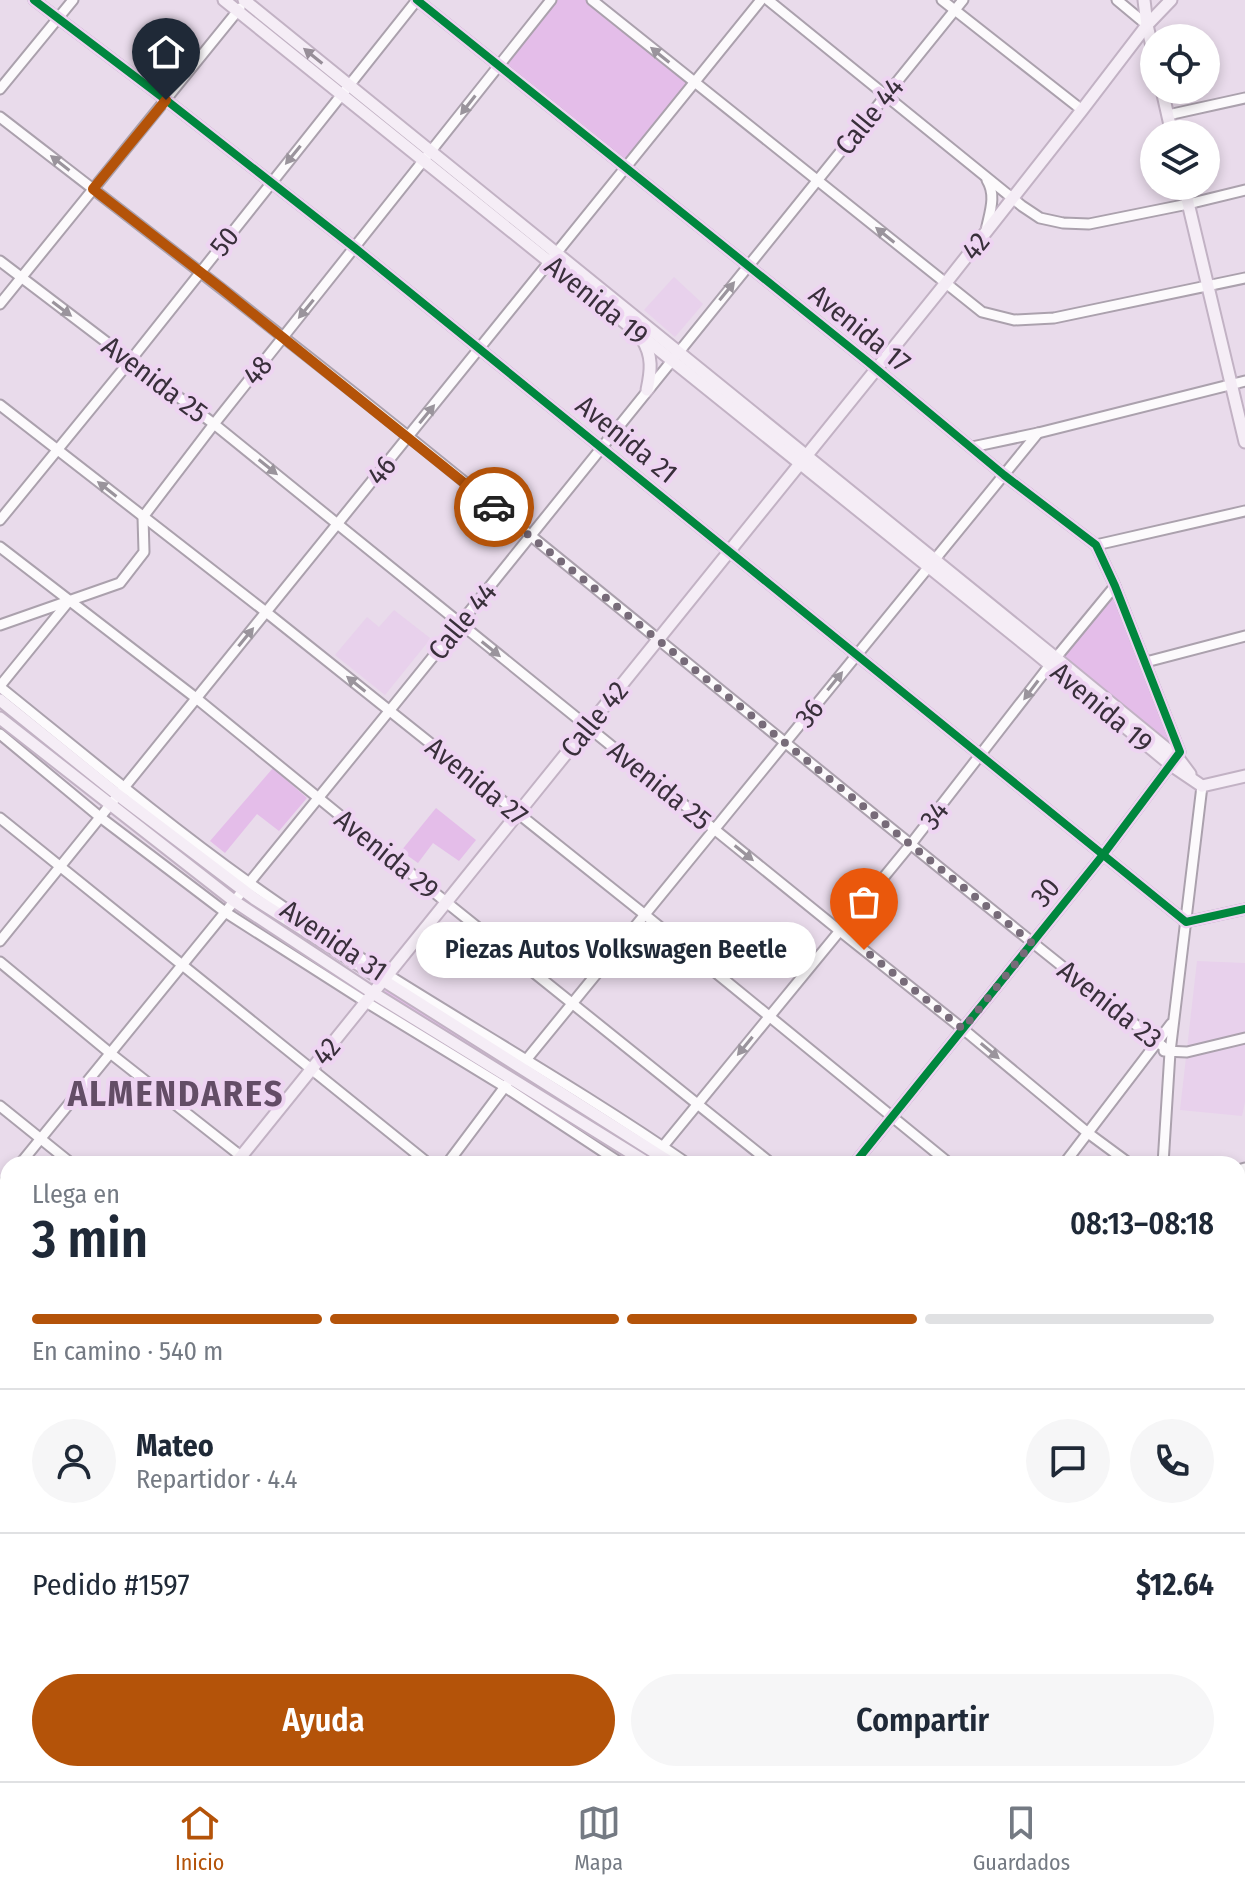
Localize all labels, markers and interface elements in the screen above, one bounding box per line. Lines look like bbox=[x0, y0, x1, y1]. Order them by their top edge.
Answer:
pin bbox=[132, 18, 200, 100]
map controls bbox=[1140, 24, 1220, 200]
button: locate bbox=[1140, 24, 1220, 104]
icon: home bbox=[144, 30, 188, 74]
one-way arrow bbox=[650, 47, 670, 63]
one-way arrow bbox=[303, 48, 323, 64]
street label: Calle 44 bbox=[828, 71, 910, 161]
one-way arrow bbox=[461, 95, 477, 115]
button: layers bbox=[1140, 120, 1220, 200]
one-way arrow bbox=[285, 145, 302, 165]
one-way arrow bbox=[50, 156, 70, 172]
street label: 50 bbox=[203, 220, 246, 262]
street label: 42 bbox=[955, 226, 996, 267]
one-way arrow bbox=[875, 227, 895, 244]
street label: Avenida 19 bbox=[539, 249, 655, 352]
street label: Avenida 17 bbox=[803, 278, 917, 379]
one-way arrow bbox=[718, 282, 735, 302]
one-way arrow bbox=[298, 298, 315, 319]
one-way arrow bbox=[51, 300, 72, 316]
street label: Avenida 25 bbox=[96, 329, 214, 430]
street label: 48 bbox=[236, 349, 279, 391]
street label: Avenida 21 bbox=[569, 389, 684, 490]
one-way arrow bbox=[418, 404, 435, 424]
street label: 46 bbox=[360, 449, 403, 491]
one-way arrow bbox=[257, 458, 277, 475]
courier bbox=[454, 467, 534, 547]
one-way arrow bbox=[97, 481, 117, 498]
icon: car bbox=[472, 485, 516, 529]
street label: Calle 44 bbox=[421, 576, 503, 666]
one-way arrow bbox=[237, 627, 254, 648]
one-way arrow bbox=[481, 640, 501, 657]
street label: Avenida 19 bbox=[1044, 655, 1159, 759]
one-way arrow bbox=[827, 670, 844, 691]
street label: Calle 42 bbox=[554, 675, 635, 764]
one-way arrow bbox=[346, 676, 366, 692]
one-way arrow bbox=[1023, 680, 1039, 701]
street label: 36 bbox=[788, 693, 831, 734]
street label: Avenida 27 bbox=[419, 730, 534, 832]
street label: Avenida 25 bbox=[601, 734, 718, 837]
street label: 34 bbox=[913, 795, 955, 836]
street label: Avenida 29 bbox=[328, 803, 445, 906]
one-way arrow bbox=[734, 844, 754, 861]
pin bbox=[830, 868, 898, 950]
street label: 30 bbox=[1024, 871, 1067, 913]
icon: bag bbox=[842, 880, 886, 924]
street label: Avenida 31 bbox=[274, 893, 393, 988]
callout: Piezas Autos Volkswagen Beetle bbox=[416, 922, 816, 978]
text: Piezas Autos Volkswagen Beetle bbox=[445, 934, 787, 965]
street label: Avenida 23 bbox=[1051, 954, 1168, 1055]
street label: 42 bbox=[306, 1031, 347, 1072]
one-way arrow bbox=[737, 1036, 754, 1056]
one-way arrow bbox=[980, 1042, 1000, 1059]
district label: ALMENDARES bbox=[67, 1072, 284, 1116]
text: Llega en bbox=[32, 1179, 120, 1210]
text: 08:13–08:18 bbox=[1070, 1206, 1214, 1242]
text: 3 min bbox=[32, 1208, 148, 1271]
text: En camino · 540 m bbox=[32, 1336, 223, 1367]
button: person bbox=[32, 1419, 116, 1503]
button: chat bbox=[1026, 1419, 1110, 1503]
button: phone bbox=[1130, 1419, 1214, 1503]
text: Mateo bbox=[136, 1428, 214, 1464]
text: Repartidor · 4.4 bbox=[136, 1464, 297, 1495]
text: Pedido #1597 bbox=[32, 1567, 190, 1603]
text: $12.64 bbox=[1136, 1567, 1214, 1603]
button: Ayuda bbox=[32, 1674, 615, 1766]
button: Compartir bbox=[631, 1674, 1214, 1766]
tab: Inicio bbox=[175, 1801, 224, 1876]
tab: Mapa bbox=[574, 1801, 623, 1876]
tab: Guardados bbox=[973, 1801, 1070, 1876]

